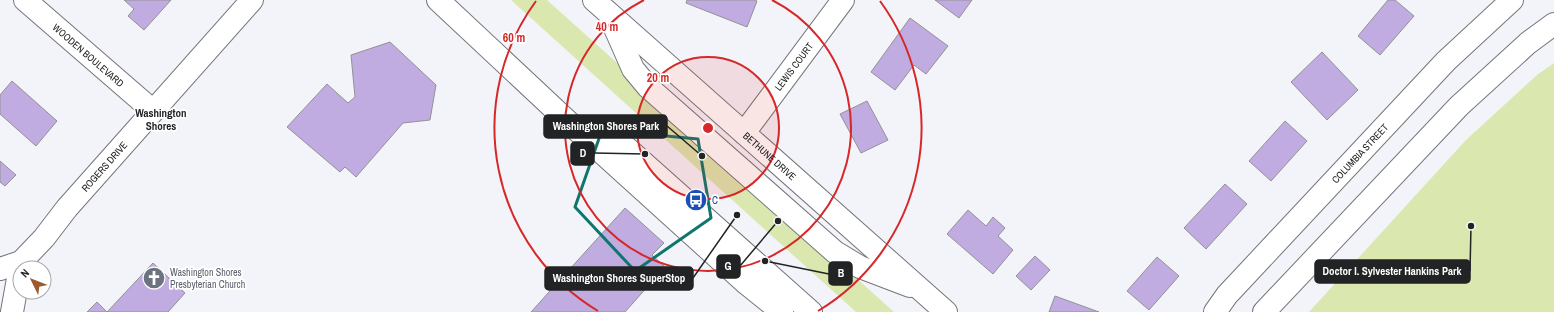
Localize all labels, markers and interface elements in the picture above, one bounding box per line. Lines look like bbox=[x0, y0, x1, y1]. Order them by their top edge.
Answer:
text: 40 m bbox=[596, 19, 618, 35]
street label: WOODEN BOULEVARD bbox=[50, 21, 127, 90]
text: 60 m bbox=[503, 30, 525, 46]
street label: LEWIS COURT bbox=[772, 40, 816, 93]
text: 20 m bbox=[647, 70, 669, 86]
district label: Washington Shores bbox=[135, 106, 187, 133]
callout: Washington Shores Park bbox=[544, 115, 667, 138]
text: Washington Shores Park bbox=[553, 119, 660, 133]
centre of rings bbox=[701, 121, 715, 135]
street label: COLUMBIA STREET bbox=[1329, 121, 1391, 186]
street label: BETHUNE DRIVE bbox=[740, 129, 799, 183]
street label: ROGERS DRIVE bbox=[79, 139, 130, 194]
callout: D bbox=[571, 142, 594, 165]
text: D bbox=[580, 146, 587, 160]
bus stop icon: C bbox=[683, 187, 709, 213]
place label: C bbox=[712, 194, 718, 207]
callout: G bbox=[717, 255, 740, 278]
text: G bbox=[724, 259, 732, 273]
north arrow bbox=[12, 260, 52, 300]
callout: Doctor I. Sylvester Hankins Park bbox=[1315, 260, 1470, 283]
callout: B bbox=[829, 262, 852, 285]
text: Doctor I. Sylvester Hankins Park bbox=[1323, 264, 1462, 278]
church icon: Washington Shores Presbyterian Church bbox=[141, 265, 167, 291]
text: N bbox=[17, 266, 32, 280]
place label: Washington Shores Presbyterian Church bbox=[170, 266, 245, 291]
text: B bbox=[838, 266, 845, 280]
callout: Washington Shores SuperStop bbox=[545, 267, 693, 290]
text: Washington Shores SuperStop bbox=[553, 271, 686, 285]

